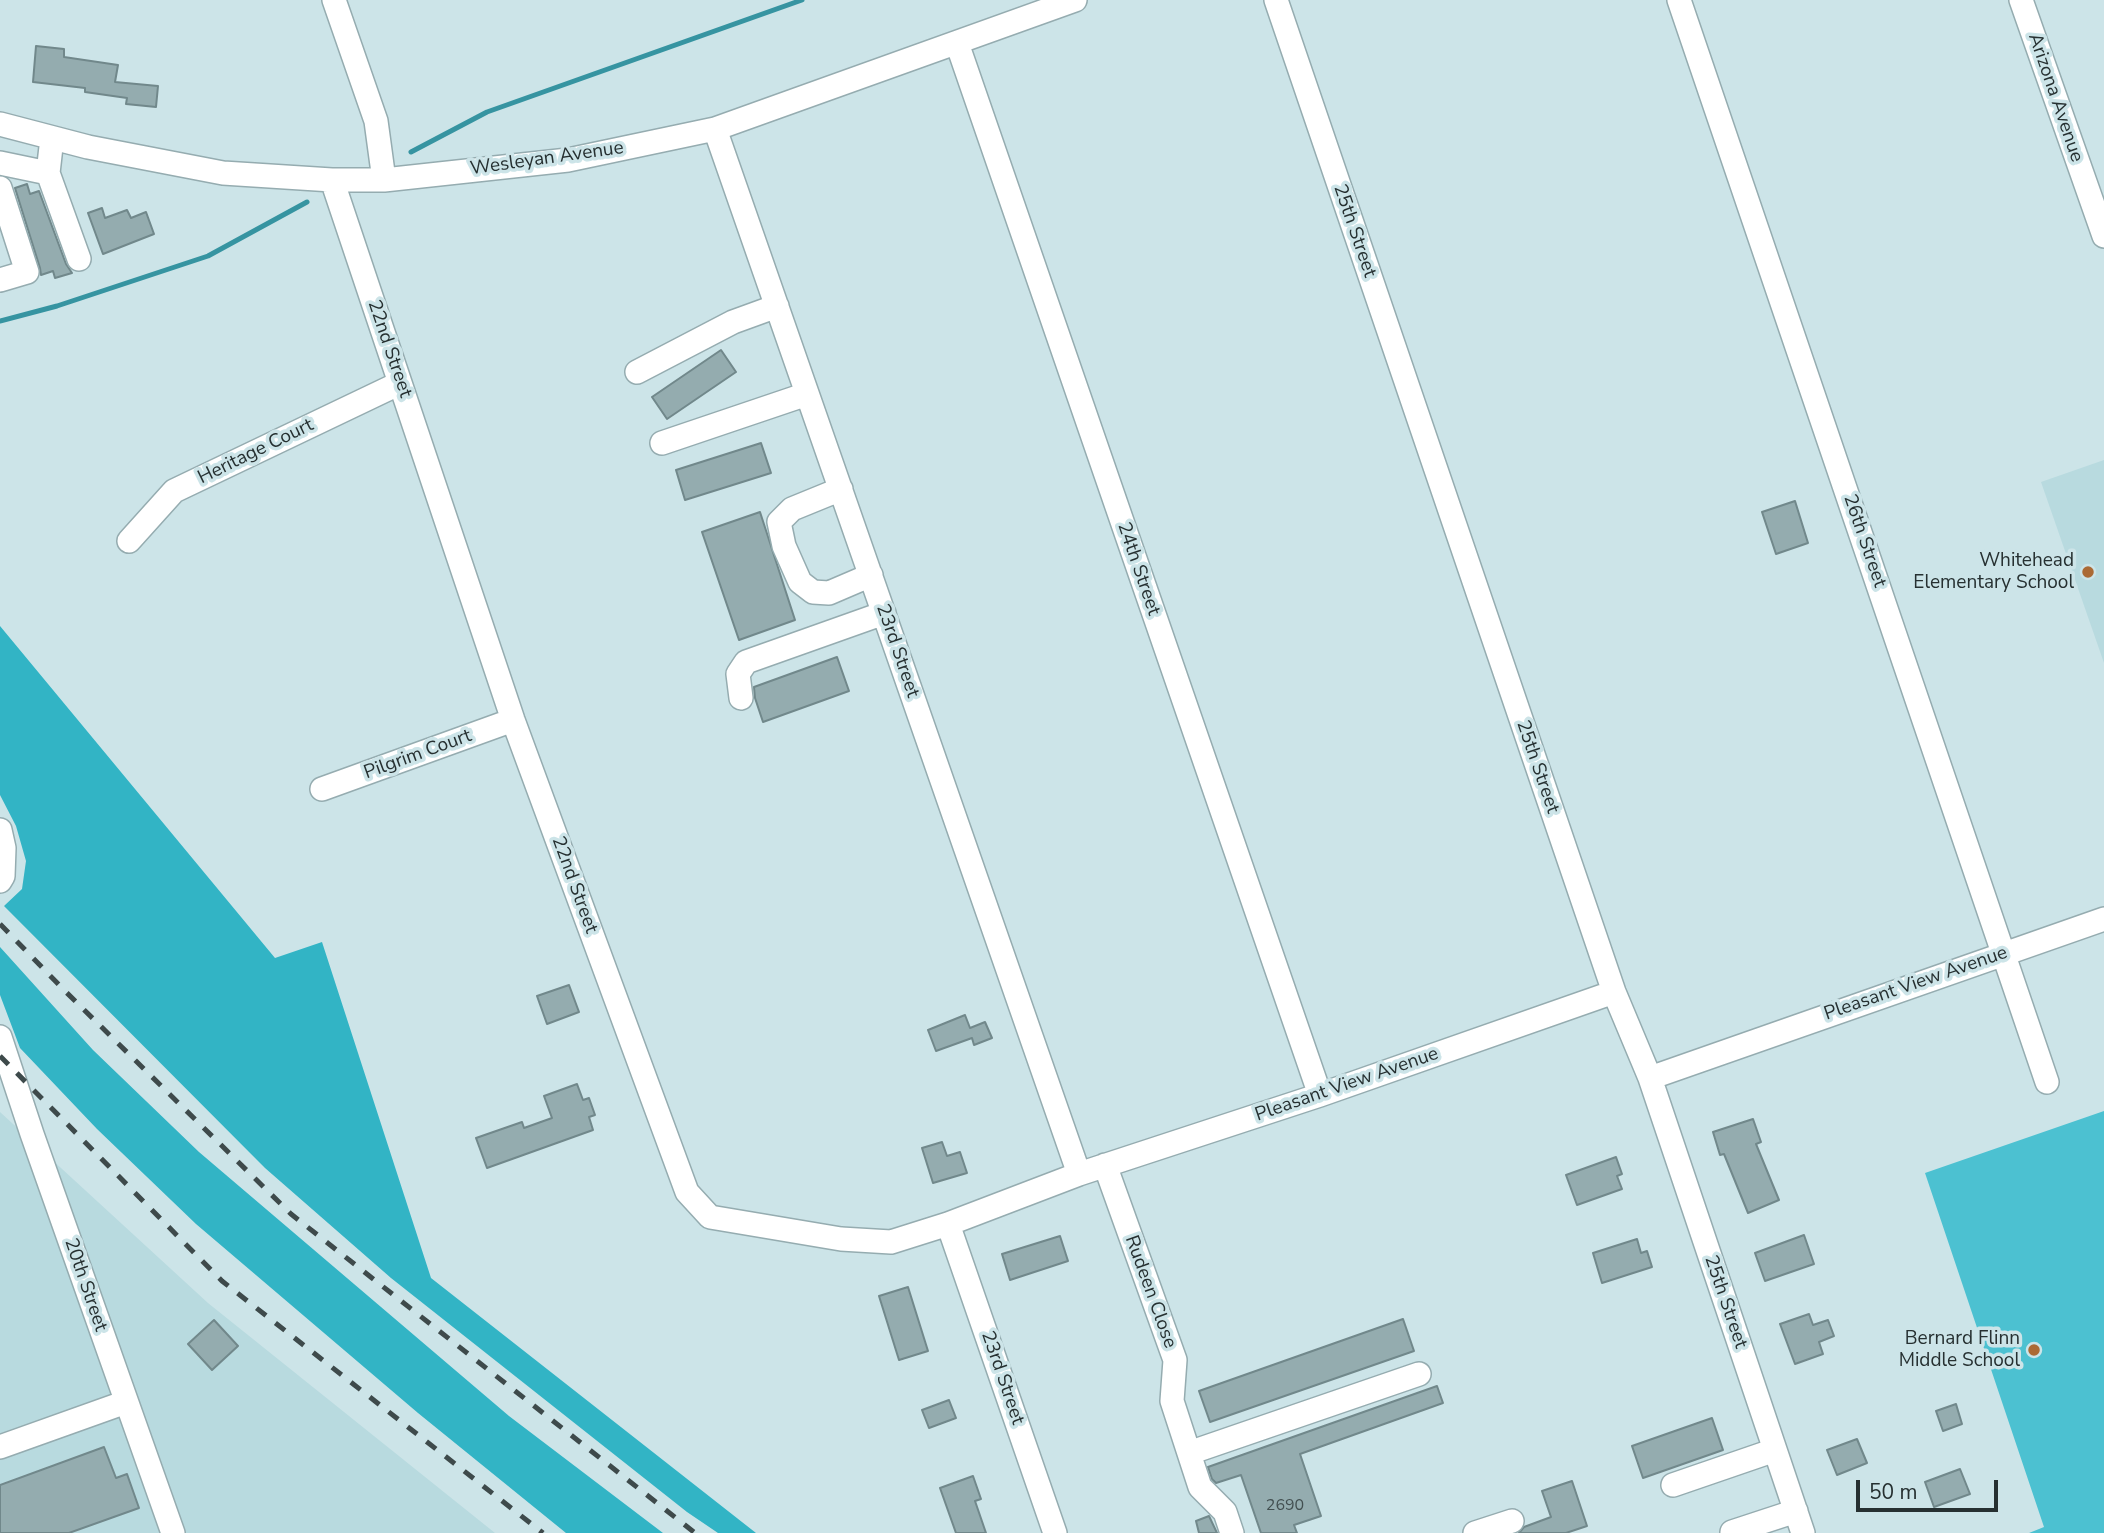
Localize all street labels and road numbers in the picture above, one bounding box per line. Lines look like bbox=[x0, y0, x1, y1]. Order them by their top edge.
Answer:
street label: Arizona Avenue bbox=[2022, 31, 2088, 165]
street label: Wesleyan Avenue bbox=[469, 137, 625, 181]
street label: 25th Street bbox=[1327, 181, 1381, 281]
street label: 22nd Street bbox=[362, 297, 416, 401]
street label: Heritage Court bbox=[194, 414, 318, 490]
street label: 26th Street bbox=[1837, 491, 1891, 591]
street label: 24th Street bbox=[1111, 519, 1165, 619]
street label: 23rd Street bbox=[870, 601, 924, 701]
street label: 25th Street bbox=[1510, 717, 1564, 817]
street label: Pilgrim Court bbox=[361, 725, 475, 785]
street label: 22nd Street bbox=[546, 833, 602, 937]
street label: Pleasant View Avenue bbox=[1821, 942, 2011, 1026]
street label: Pleasant View Avenue bbox=[1252, 1043, 1442, 1127]
street label: Rudeen Close bbox=[1119, 1232, 1181, 1352]
street label: 20th Street bbox=[58, 1235, 112, 1335]
street label: 25th Street bbox=[1698, 1252, 1752, 1352]
street label: 23rd Street bbox=[975, 1328, 1029, 1428]

